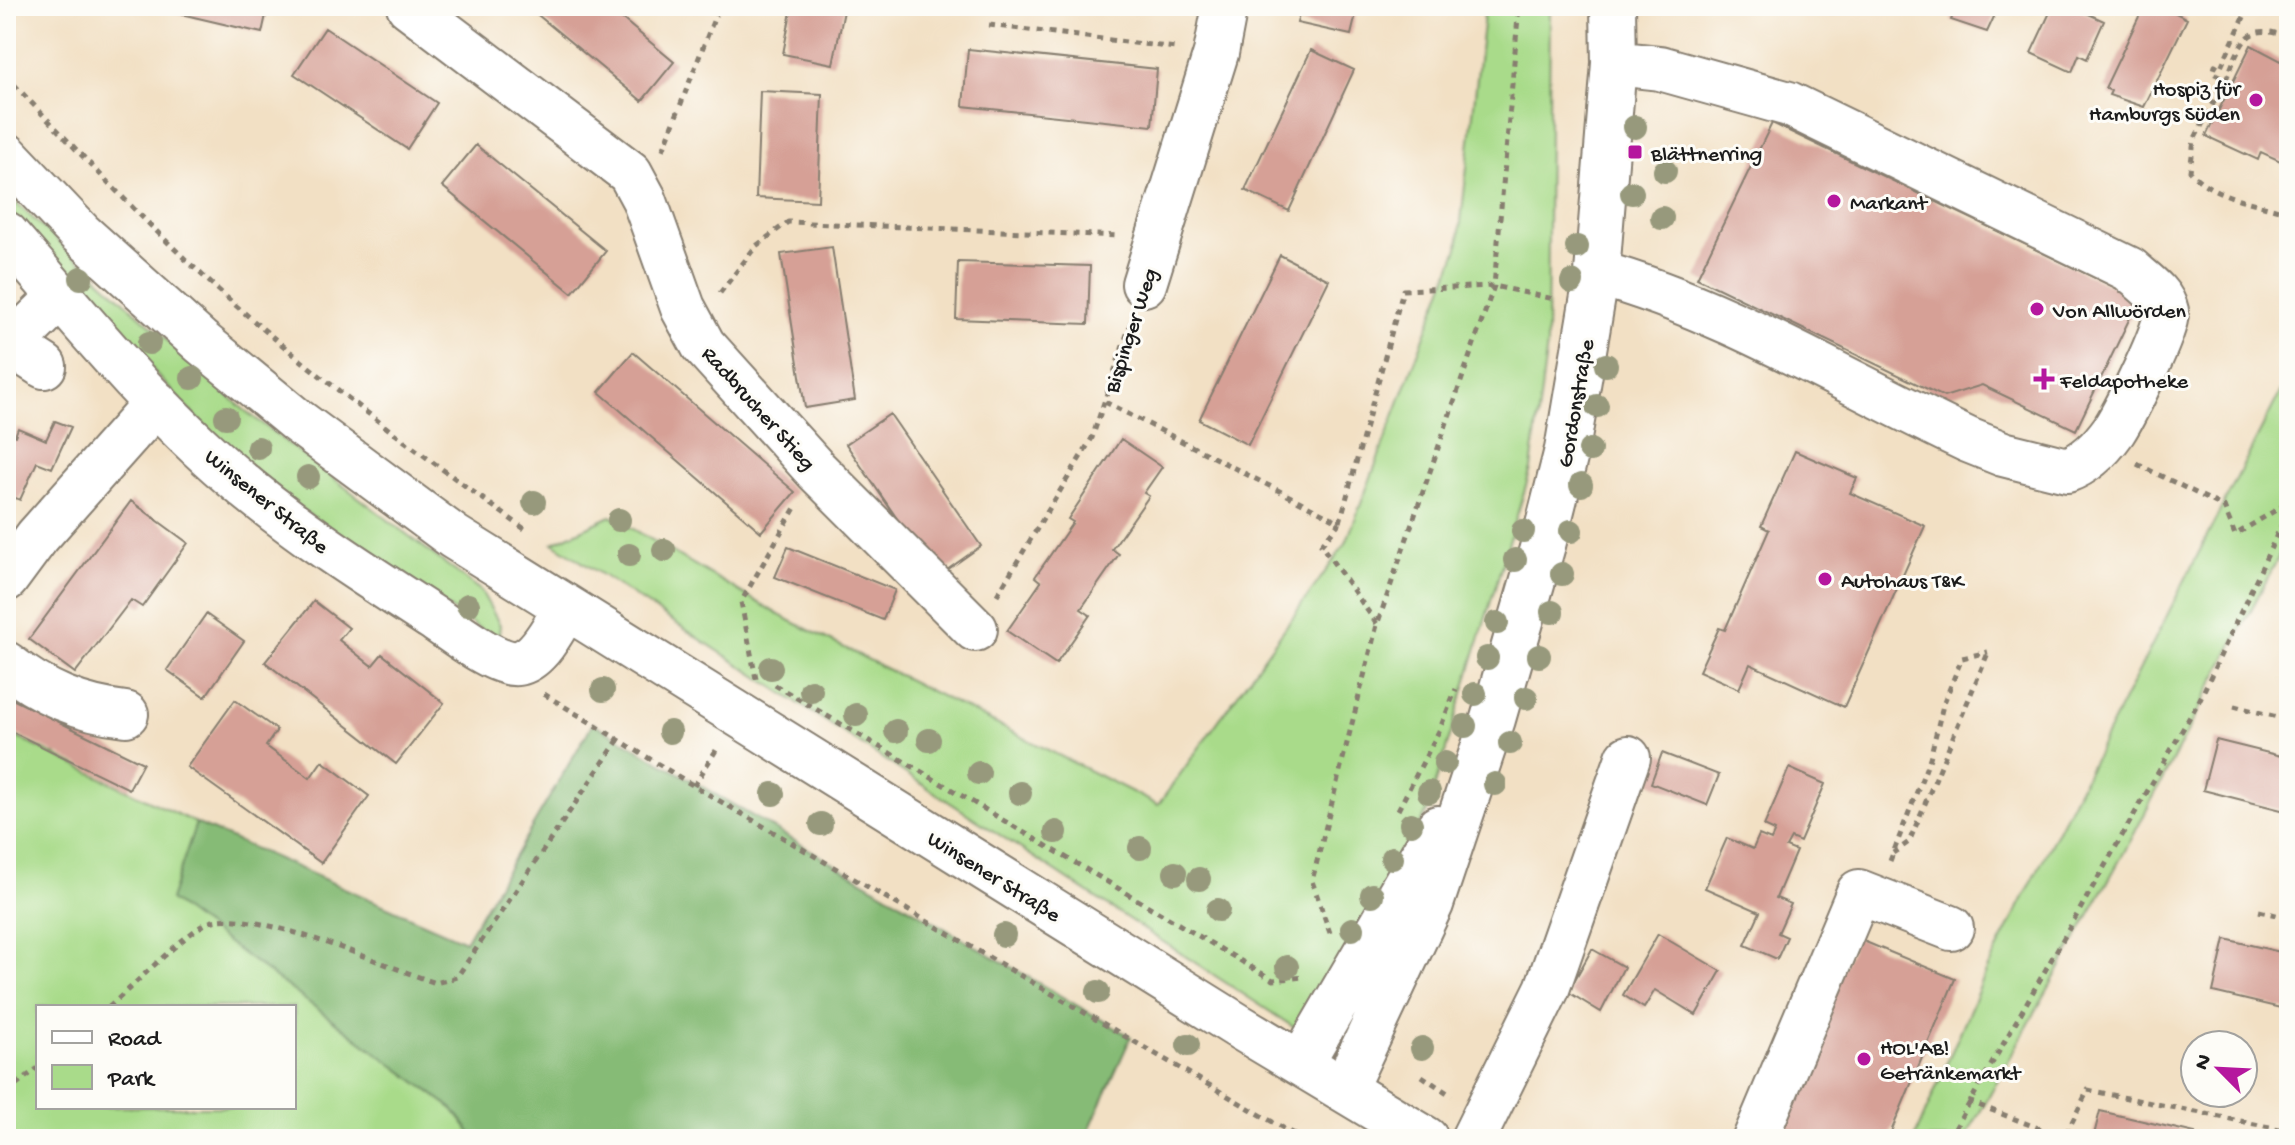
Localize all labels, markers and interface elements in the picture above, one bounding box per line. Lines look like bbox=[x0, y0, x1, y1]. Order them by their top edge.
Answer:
place label: Hospiz für Hamburgs Süden bbox=[2089, 78, 2242, 129]
marker: Hospiz für Hamburgs Süden bbox=[2247, 91, 2265, 109]
marker: Blättnerring bbox=[1626, 143, 1644, 161]
place label: Blättnerring bbox=[1650, 143, 1762, 169]
marker: Markant bbox=[1825, 192, 1843, 210]
place label: Markant bbox=[1850, 192, 1929, 218]
street label: Bispinger Weg bbox=[1100, 266, 1165, 398]
marker: Von Allwörden bbox=[2028, 300, 2046, 318]
place label: Von Allwörden bbox=[2052, 300, 2186, 326]
street label: Gordonstraße bbox=[1554, 337, 1602, 470]
street label: Radbrucher Stieg bbox=[695, 342, 819, 477]
marker: Feldapotheke bbox=[2035, 370, 2053, 388]
place label: Feldapotheke bbox=[2059, 370, 2189, 396]
street label: Winsener Straße bbox=[198, 445, 333, 561]
marker: Autohaus T&K bbox=[1816, 570, 1834, 588]
place label: Autohaus T&K bbox=[1841, 570, 1966, 596]
street label: Winsener Straße bbox=[921, 827, 1065, 930]
legend bbox=[36, 1005, 296, 1109]
text: Road bbox=[108, 1026, 162, 1055]
north arrow bbox=[2179, 1029, 2259, 1109]
place label: HOL'AB! Getränkemarkt bbox=[1880, 1037, 2022, 1088]
marker: HOL'AB! Getränkemarkt bbox=[1855, 1050, 1873, 1068]
text: N bbox=[2190, 1051, 2219, 1074]
text: Park bbox=[107, 1066, 156, 1095]

